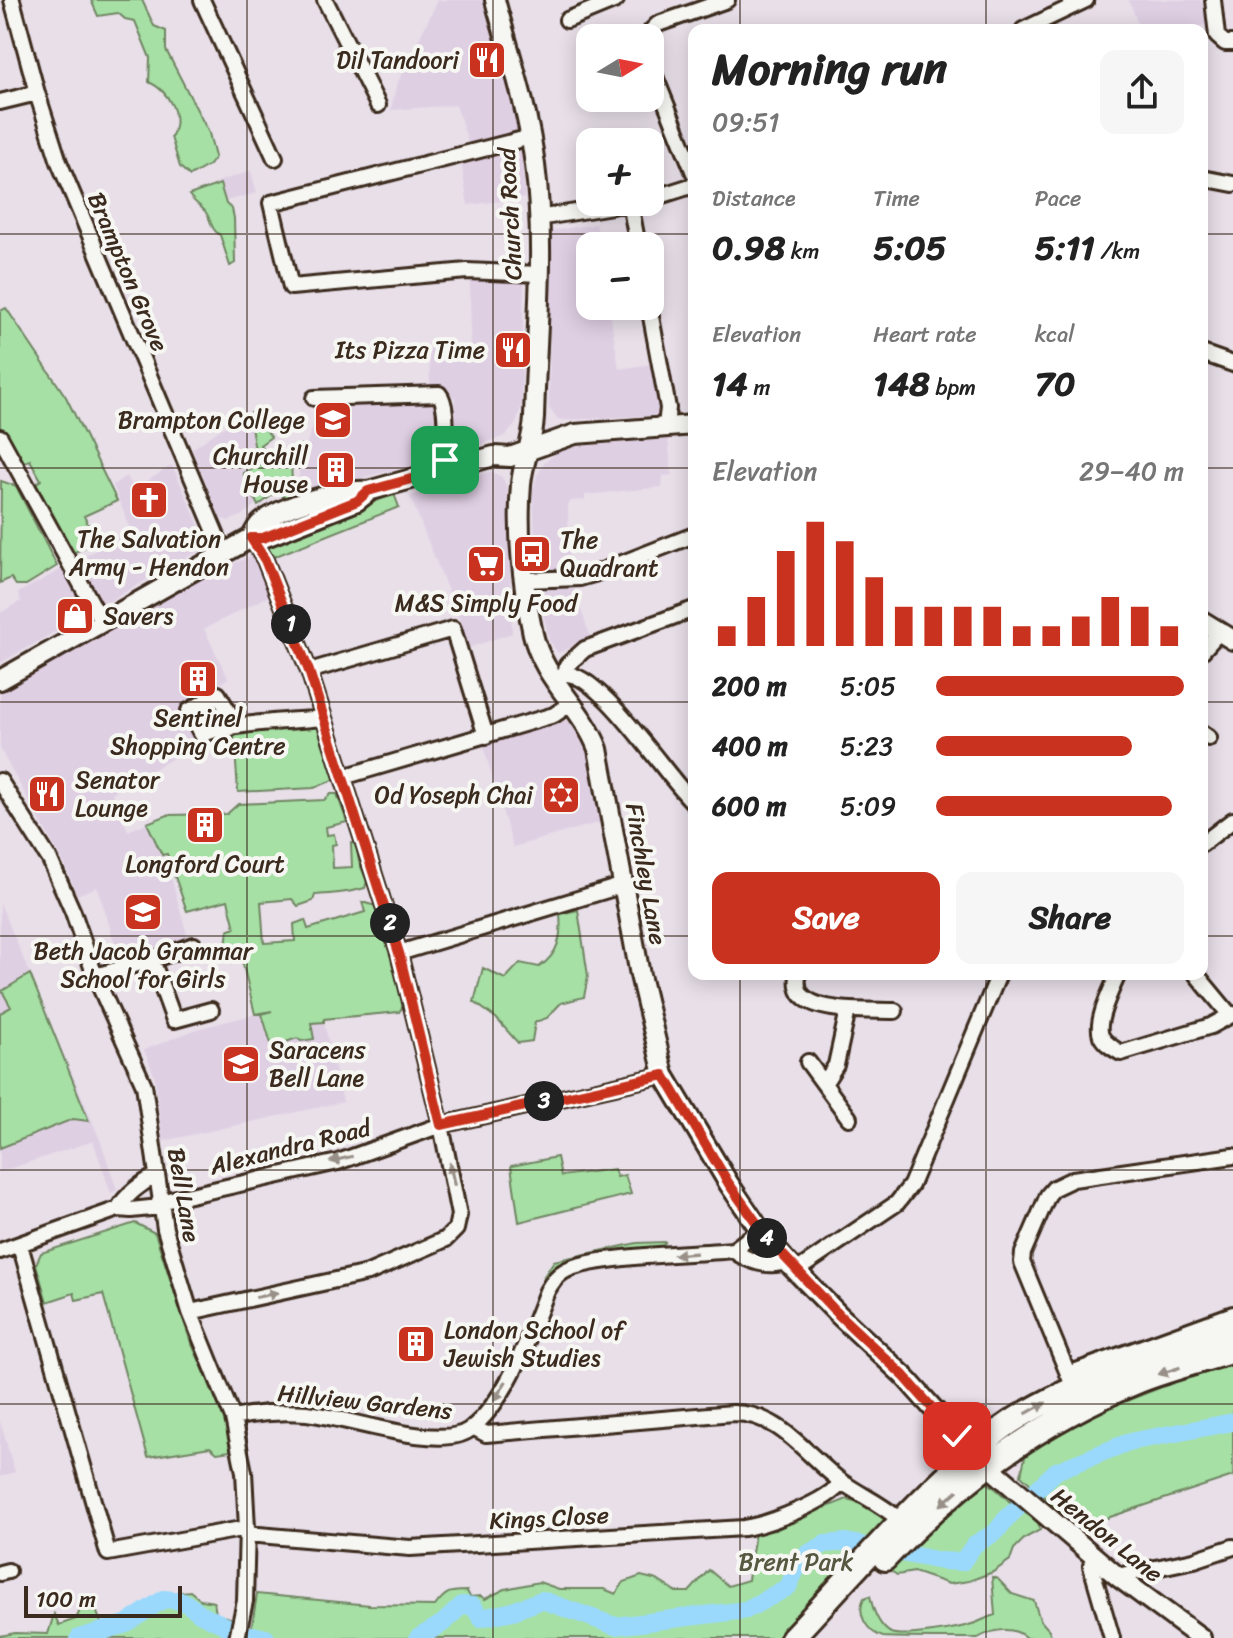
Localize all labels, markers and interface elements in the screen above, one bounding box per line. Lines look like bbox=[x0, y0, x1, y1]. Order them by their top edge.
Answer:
north arrow bbox=[576, 24, 664, 112]
map controls bbox=[576, 24, 664, 320]
text: Morning run bbox=[712, 30, 947, 108]
place label: Dil Tandoori bbox=[336, 39, 460, 81]
restaurant icon: Dil Tandoori bbox=[466, 39, 508, 81]
button: share bbox=[1100, 50, 1184, 134]
text: 09:51 bbox=[712, 99, 779, 145]
button: + bbox=[576, 128, 664, 216]
street label: Church Road bbox=[485, 145, 534, 281]
text: Distance bbox=[712, 179, 796, 218]
text: Time bbox=[873, 179, 920, 218]
text: Pace bbox=[1035, 179, 1081, 218]
street label: Brampton Grove bbox=[75, 185, 181, 359]
text: 0.98 bbox=[712, 218, 785, 278]
text: 5:05 bbox=[873, 218, 947, 278]
text: 5:11 bbox=[1035, 218, 1095, 278]
button: − bbox=[576, 232, 664, 320]
text: km bbox=[785, 232, 819, 271]
text: /km bbox=[1095, 232, 1140, 271]
text: Elevation bbox=[712, 315, 801, 354]
text: Heart rate bbox=[873, 315, 977, 354]
text: kcal bbox=[1035, 315, 1075, 354]
place label: Its Pizza Time bbox=[334, 329, 485, 371]
restaurant icon: Its Pizza Time bbox=[492, 329, 534, 371]
text: 14 bbox=[712, 354, 748, 414]
text: 148 bbox=[873, 354, 930, 414]
text: 70 bbox=[1035, 354, 1076, 414]
text: m bbox=[748, 368, 770, 407]
text: bpm bbox=[930, 368, 976, 407]
place label: Brampton College bbox=[118, 399, 305, 441]
school or university icon: Brampton College bbox=[312, 399, 354, 441]
pin bbox=[411, 426, 479, 494]
place label: Churchill House bbox=[213, 435, 309, 505]
icon: arrive bbox=[423, 438, 467, 482]
text: Elevation bbox=[712, 448, 817, 494]
text: 29–40 m bbox=[1079, 448, 1184, 494]
building icon: Churchill House bbox=[315, 449, 357, 491]
church icon: The Salvation Army - Hendon bbox=[128, 479, 170, 521]
place label: The Salvation Army - Hendon bbox=[68, 518, 229, 588]
place label: The Quadrant bbox=[560, 519, 659, 589]
bus stop icon: The Quadrant bbox=[511, 533, 553, 575]
supermarket icon: M&S Simply Food bbox=[465, 543, 507, 585]
place label: M&S Simply Food bbox=[395, 582, 578, 624]
shop icon: Savers bbox=[54, 595, 96, 637]
place label: Savers bbox=[103, 595, 173, 637]
pin: 1 bbox=[271, 604, 311, 644]
text: 1 bbox=[286, 604, 296, 643]
building icon: Sentinel Shopping Centre bbox=[177, 658, 219, 700]
text: 200 m bbox=[712, 663, 787, 709]
text: 5:05 bbox=[840, 663, 896, 709]
place label: Sentinel Shopping Centre bbox=[110, 697, 286, 767]
text: 400 m bbox=[712, 723, 788, 769]
text: 5:23 bbox=[840, 723, 893, 769]
place label: Senator Lounge bbox=[75, 759, 161, 829]
restaurant icon: Senator Lounge bbox=[26, 773, 68, 815]
place label: Od Yoseph Chai bbox=[375, 774, 534, 816]
synagogue icon: Od Yoseph Chai bbox=[540, 774, 582, 816]
text: 600 m bbox=[712, 783, 786, 829]
text: 5:09 bbox=[840, 783, 896, 829]
street label: Finchley Lane bbox=[613, 800, 679, 948]
building icon: Longford Court bbox=[184, 804, 226, 846]
place label: Longford Court bbox=[125, 843, 285, 885]
button: Save bbox=[712, 872, 940, 964]
button: Share bbox=[956, 872, 1184, 964]
school or university icon: Beth Jacob Grammar School for Girls bbox=[122, 891, 164, 933]
pin: 2 bbox=[370, 903, 410, 943]
text: 2 bbox=[384, 903, 396, 942]
place label: Beth Jacob Grammar School for Girls bbox=[34, 930, 255, 1000]
place label: Saracens Bell Lane bbox=[269, 1029, 367, 1099]
school or university icon: Saracens Bell Lane bbox=[220, 1043, 262, 1085]
pin: 3 bbox=[524, 1081, 564, 1121]
text: 3 bbox=[538, 1081, 550, 1120]
street label: Alexandra Road bbox=[204, 1106, 376, 1188]
street label: Bell Lane bbox=[155, 1145, 213, 1246]
one-way arrow bbox=[329, 1154, 354, 1166]
one-way arrow bbox=[445, 1161, 458, 1186]
pin: 4 bbox=[747, 1218, 787, 1258]
text: 4 bbox=[760, 1218, 774, 1257]
one-way arrow bbox=[672, 1248, 697, 1261]
one-way arrow bbox=[254, 1288, 279, 1301]
place label: London School of Jewish Studies bbox=[443, 1309, 627, 1379]
building icon: London School of Jewish Studies bbox=[395, 1323, 437, 1365]
one-way arrow bbox=[1156, 1365, 1180, 1378]
street label: Hillview Gardens bbox=[276, 1372, 454, 1432]
one-way arrow bbox=[493, 1381, 508, 1402]
one-way arrow bbox=[1024, 1401, 1047, 1415]
pin bbox=[923, 1402, 991, 1470]
icon: check bbox=[935, 1414, 979, 1458]
street label: Hendon Lane bbox=[1041, 1476, 1173, 1594]
one-way arrow bbox=[939, 1489, 959, 1506]
street label: Kings Close bbox=[488, 1494, 610, 1542]
park label: Brent Park bbox=[739, 1541, 854, 1583]
text: 100 m bbox=[36, 1580, 96, 1619]
scale bar bbox=[24, 1582, 182, 1618]

